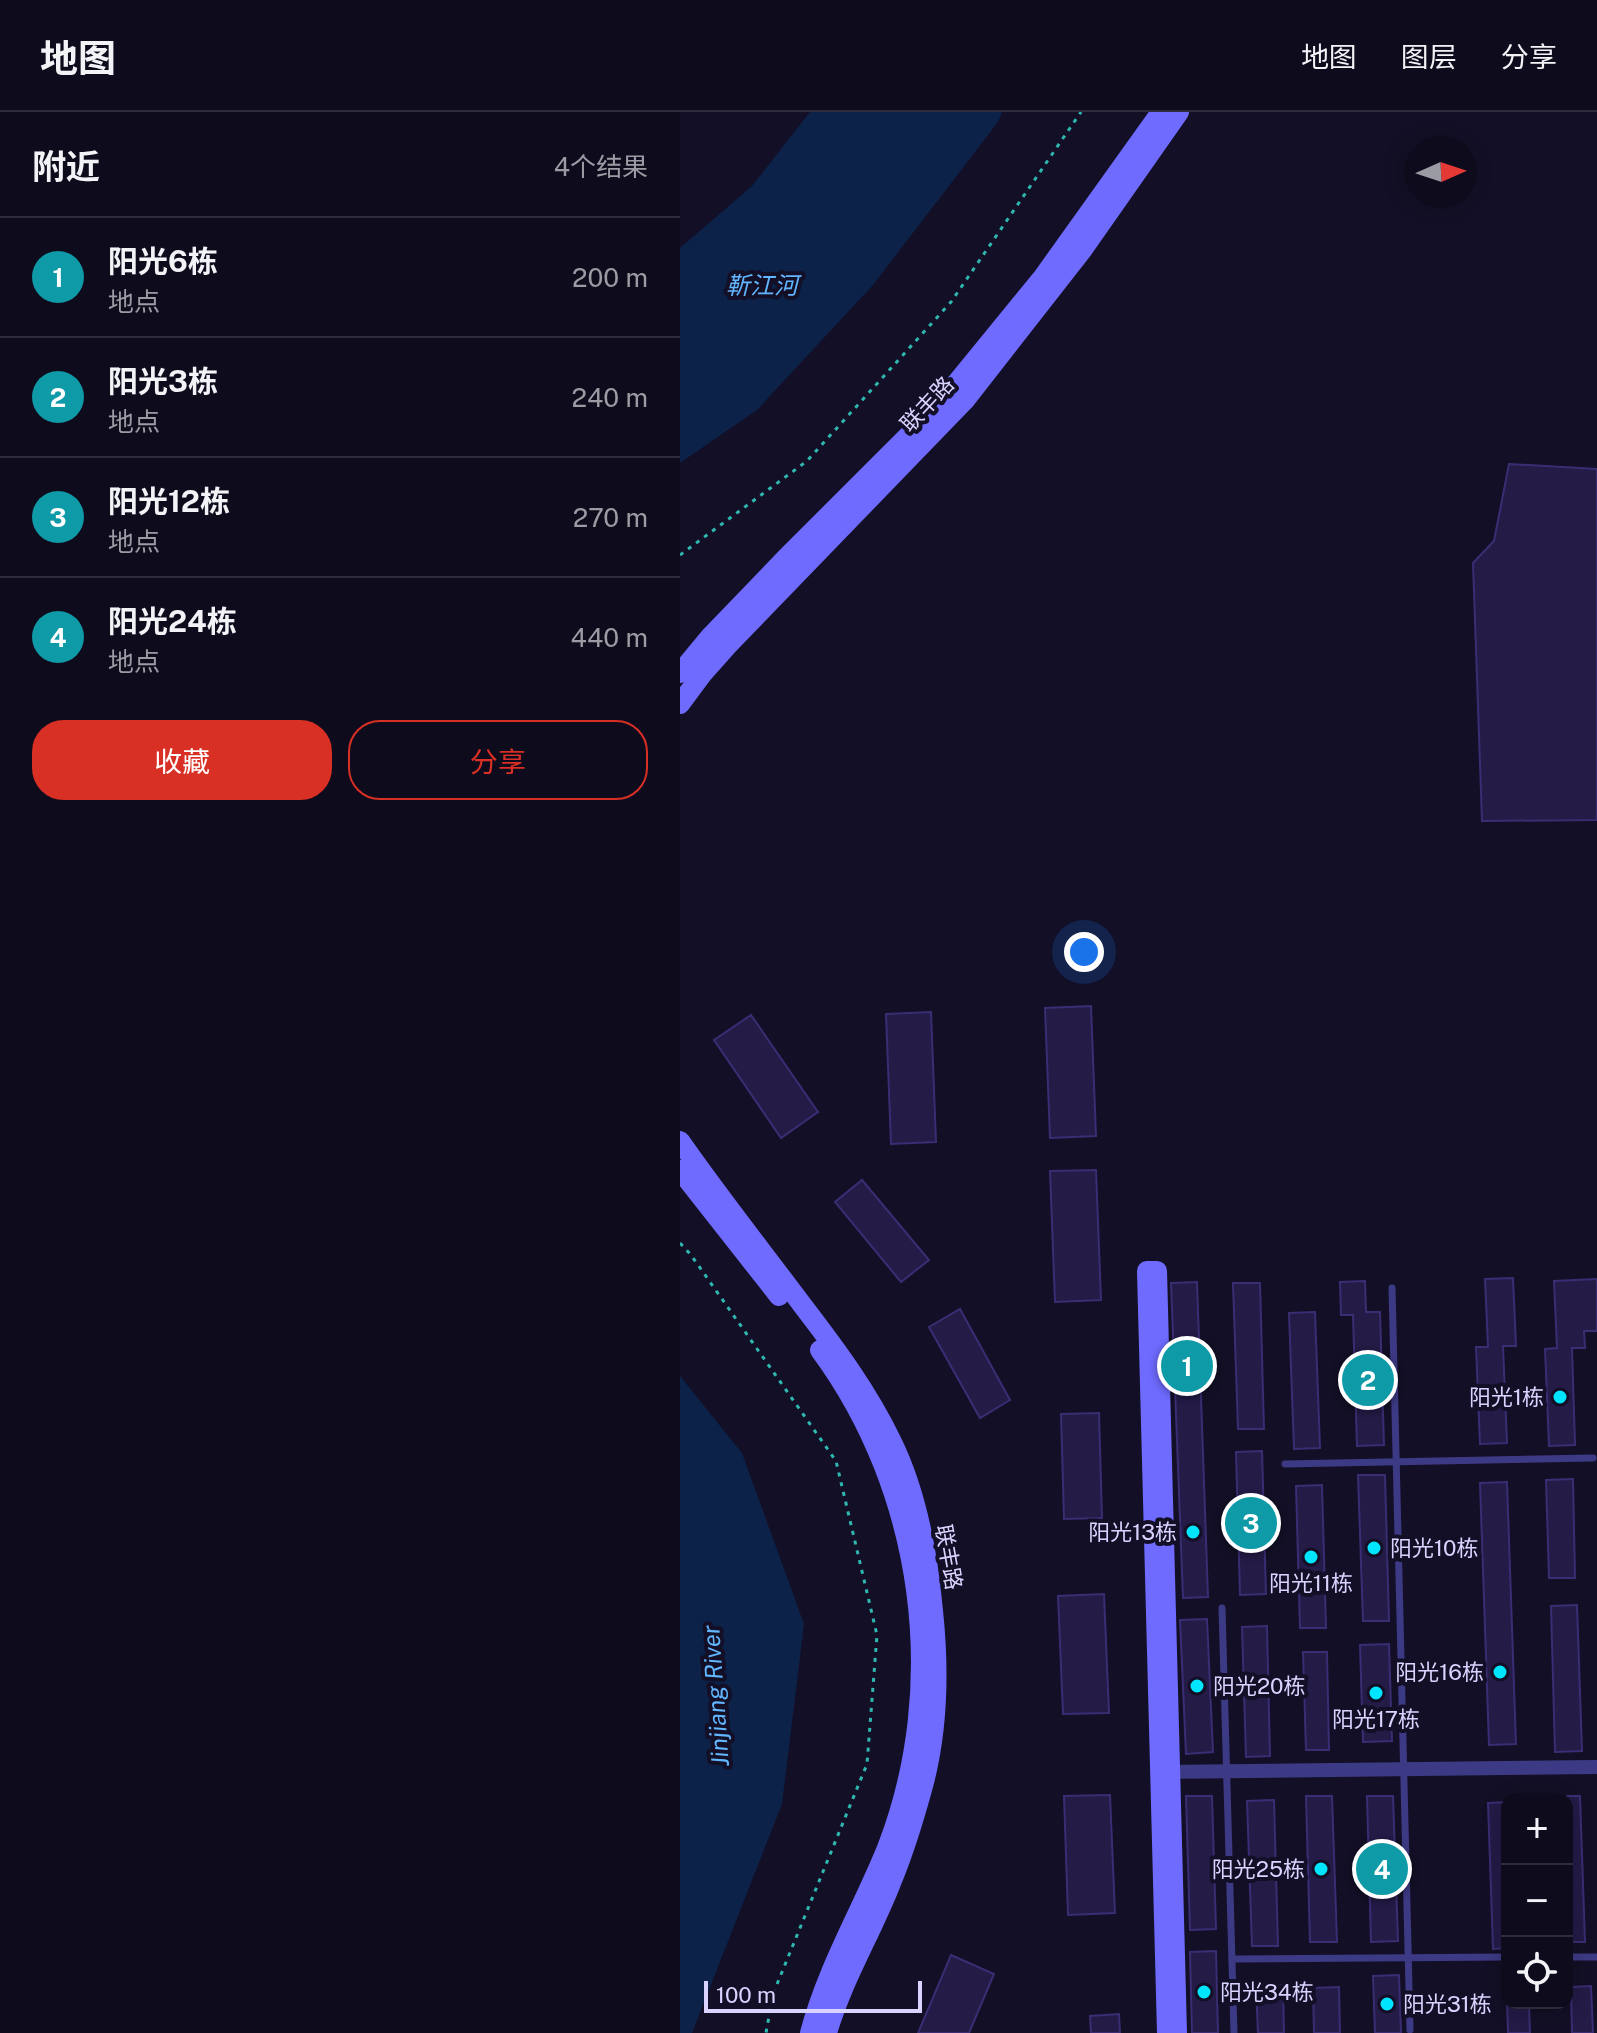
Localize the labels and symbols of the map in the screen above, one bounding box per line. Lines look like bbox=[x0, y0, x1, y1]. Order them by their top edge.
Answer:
north arrow bbox=[1405, 136, 1477, 208]
water label: 靳江河 bbox=[726, 271, 802, 299]
street label: 联丰路 bbox=[895, 371, 959, 437]
your location bbox=[1064, 932, 1104, 972]
pin: 1 bbox=[1161, 1336, 1213, 1396]
pin: 2 bbox=[1342, 1350, 1394, 1410]
place label: 阳光1栋 bbox=[1469, 1384, 1544, 1410]
marker: 阳光1栋 bbox=[1551, 1388, 1569, 1406]
pin: 3 bbox=[1225, 1493, 1277, 1553]
place label: 阳光13栋 bbox=[1088, 1519, 1177, 1545]
street label: 联丰路 bbox=[930, 1522, 968, 1592]
marker: 阳光13栋 bbox=[1184, 1523, 1202, 1541]
place label: 阳光10栋 bbox=[1390, 1535, 1478, 1561]
marker: 阳光10栋 bbox=[1365, 1539, 1383, 1557]
marker: 阳光11栋 bbox=[1302, 1548, 1320, 1566]
place label: 阳光11栋 bbox=[1269, 1570, 1353, 1596]
water label: Jinjiang River bbox=[696, 1623, 734, 1768]
place label: 阳光16栋 bbox=[1395, 1659, 1484, 1685]
marker: 阳光16栋 bbox=[1491, 1663, 1509, 1681]
place label: 阳光20栋 bbox=[1213, 1673, 1306, 1699]
marker: 阳光20栋 bbox=[1188, 1677, 1206, 1695]
marker: 阳光17栋 bbox=[1367, 1684, 1385, 1702]
place label: 阳光17栋 bbox=[1332, 1706, 1420, 1732]
pin: 4 bbox=[1356, 1839, 1408, 1899]
place label: 阳光25栋 bbox=[1212, 1856, 1305, 1882]
marker: 阳光25栋 bbox=[1312, 1860, 1330, 1878]
scale bar bbox=[704, 1977, 922, 2013]
place label: 阳光34栋 bbox=[1220, 1979, 1314, 2005]
marker: 阳光34栋 bbox=[1195, 1983, 1213, 2001]
place label: 阳光31栋 bbox=[1403, 1991, 1492, 2017]
marker: 阳光31栋 bbox=[1378, 1995, 1396, 2013]

